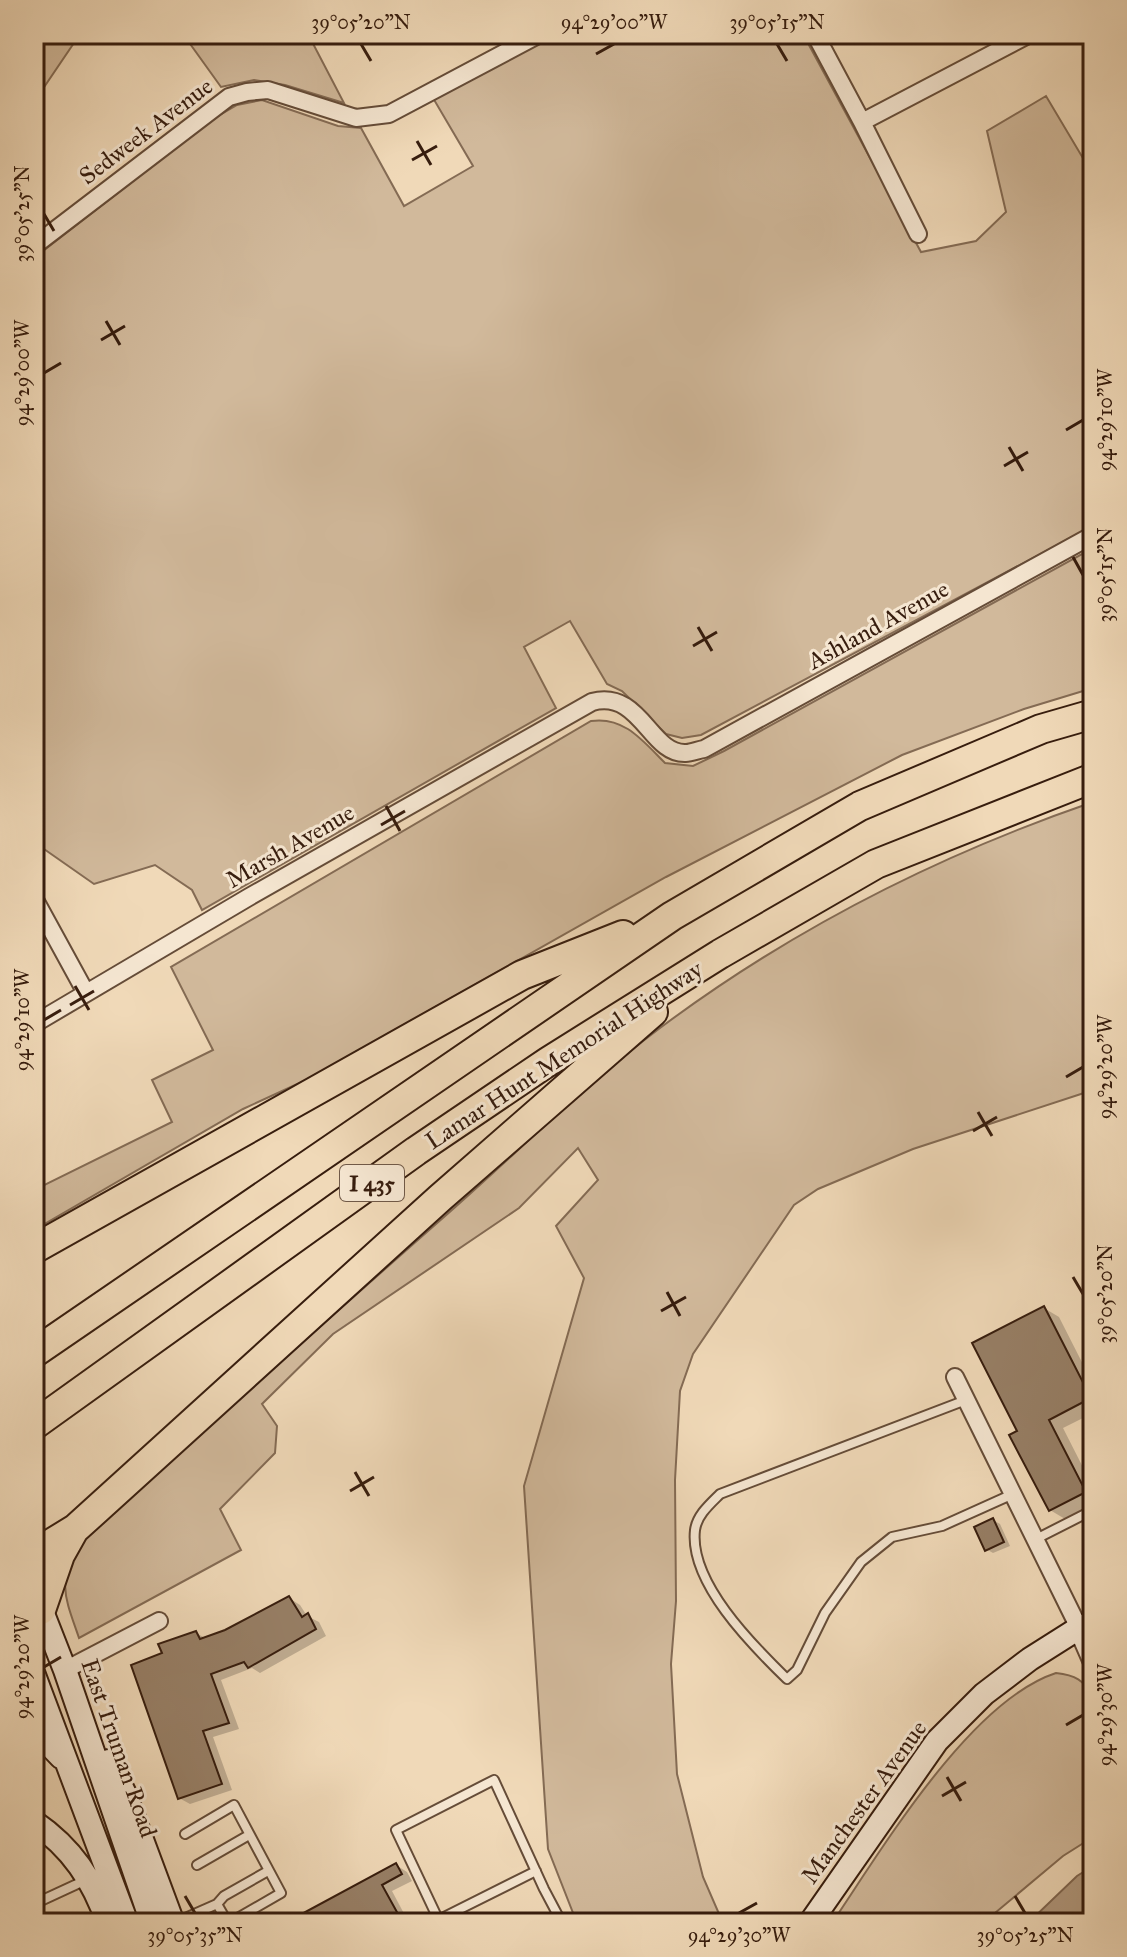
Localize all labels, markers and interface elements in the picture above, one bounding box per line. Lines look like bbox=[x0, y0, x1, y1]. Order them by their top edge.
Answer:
text: 39°05'20"N bbox=[311, 10, 411, 34]
text: 94°29'00"W bbox=[561, 10, 668, 34]
text: 39°05'15"N bbox=[729, 10, 825, 34]
street label: Sedweek Avenue bbox=[73, 71, 219, 191]
text: 39°05'25"N bbox=[10, 165, 34, 263]
text: 94°29'00"W bbox=[10, 319, 34, 426]
text: 94°29'10"W bbox=[1093, 368, 1117, 471]
text: 39°05'15"N bbox=[1093, 527, 1117, 623]
street label: Ashland Avenue bbox=[801, 574, 954, 677]
street label: Marsh Avenue bbox=[220, 797, 360, 895]
street label: Lamar Hunt Memorial Highway bbox=[420, 954, 709, 1156]
text: 94°29'10"W bbox=[10, 968, 34, 1071]
text: 94°29'20"W bbox=[1093, 1014, 1117, 1119]
road number: I 435 bbox=[340, 1165, 404, 1201]
text: 39°05'20"N bbox=[1093, 1244, 1117, 1344]
text: 94°29'20"W bbox=[10, 1614, 34, 1719]
street label: East Truman Road bbox=[74, 1655, 164, 1841]
text: 94°29'30"W bbox=[1093, 1663, 1117, 1766]
street label: Manchester Avenue bbox=[795, 1714, 933, 1890]
text: 39°05'35"N bbox=[147, 1923, 243, 1947]
text: 94°29'30"W bbox=[688, 1923, 791, 1947]
text: 39°05'25"N bbox=[976, 1923, 1074, 1947]

